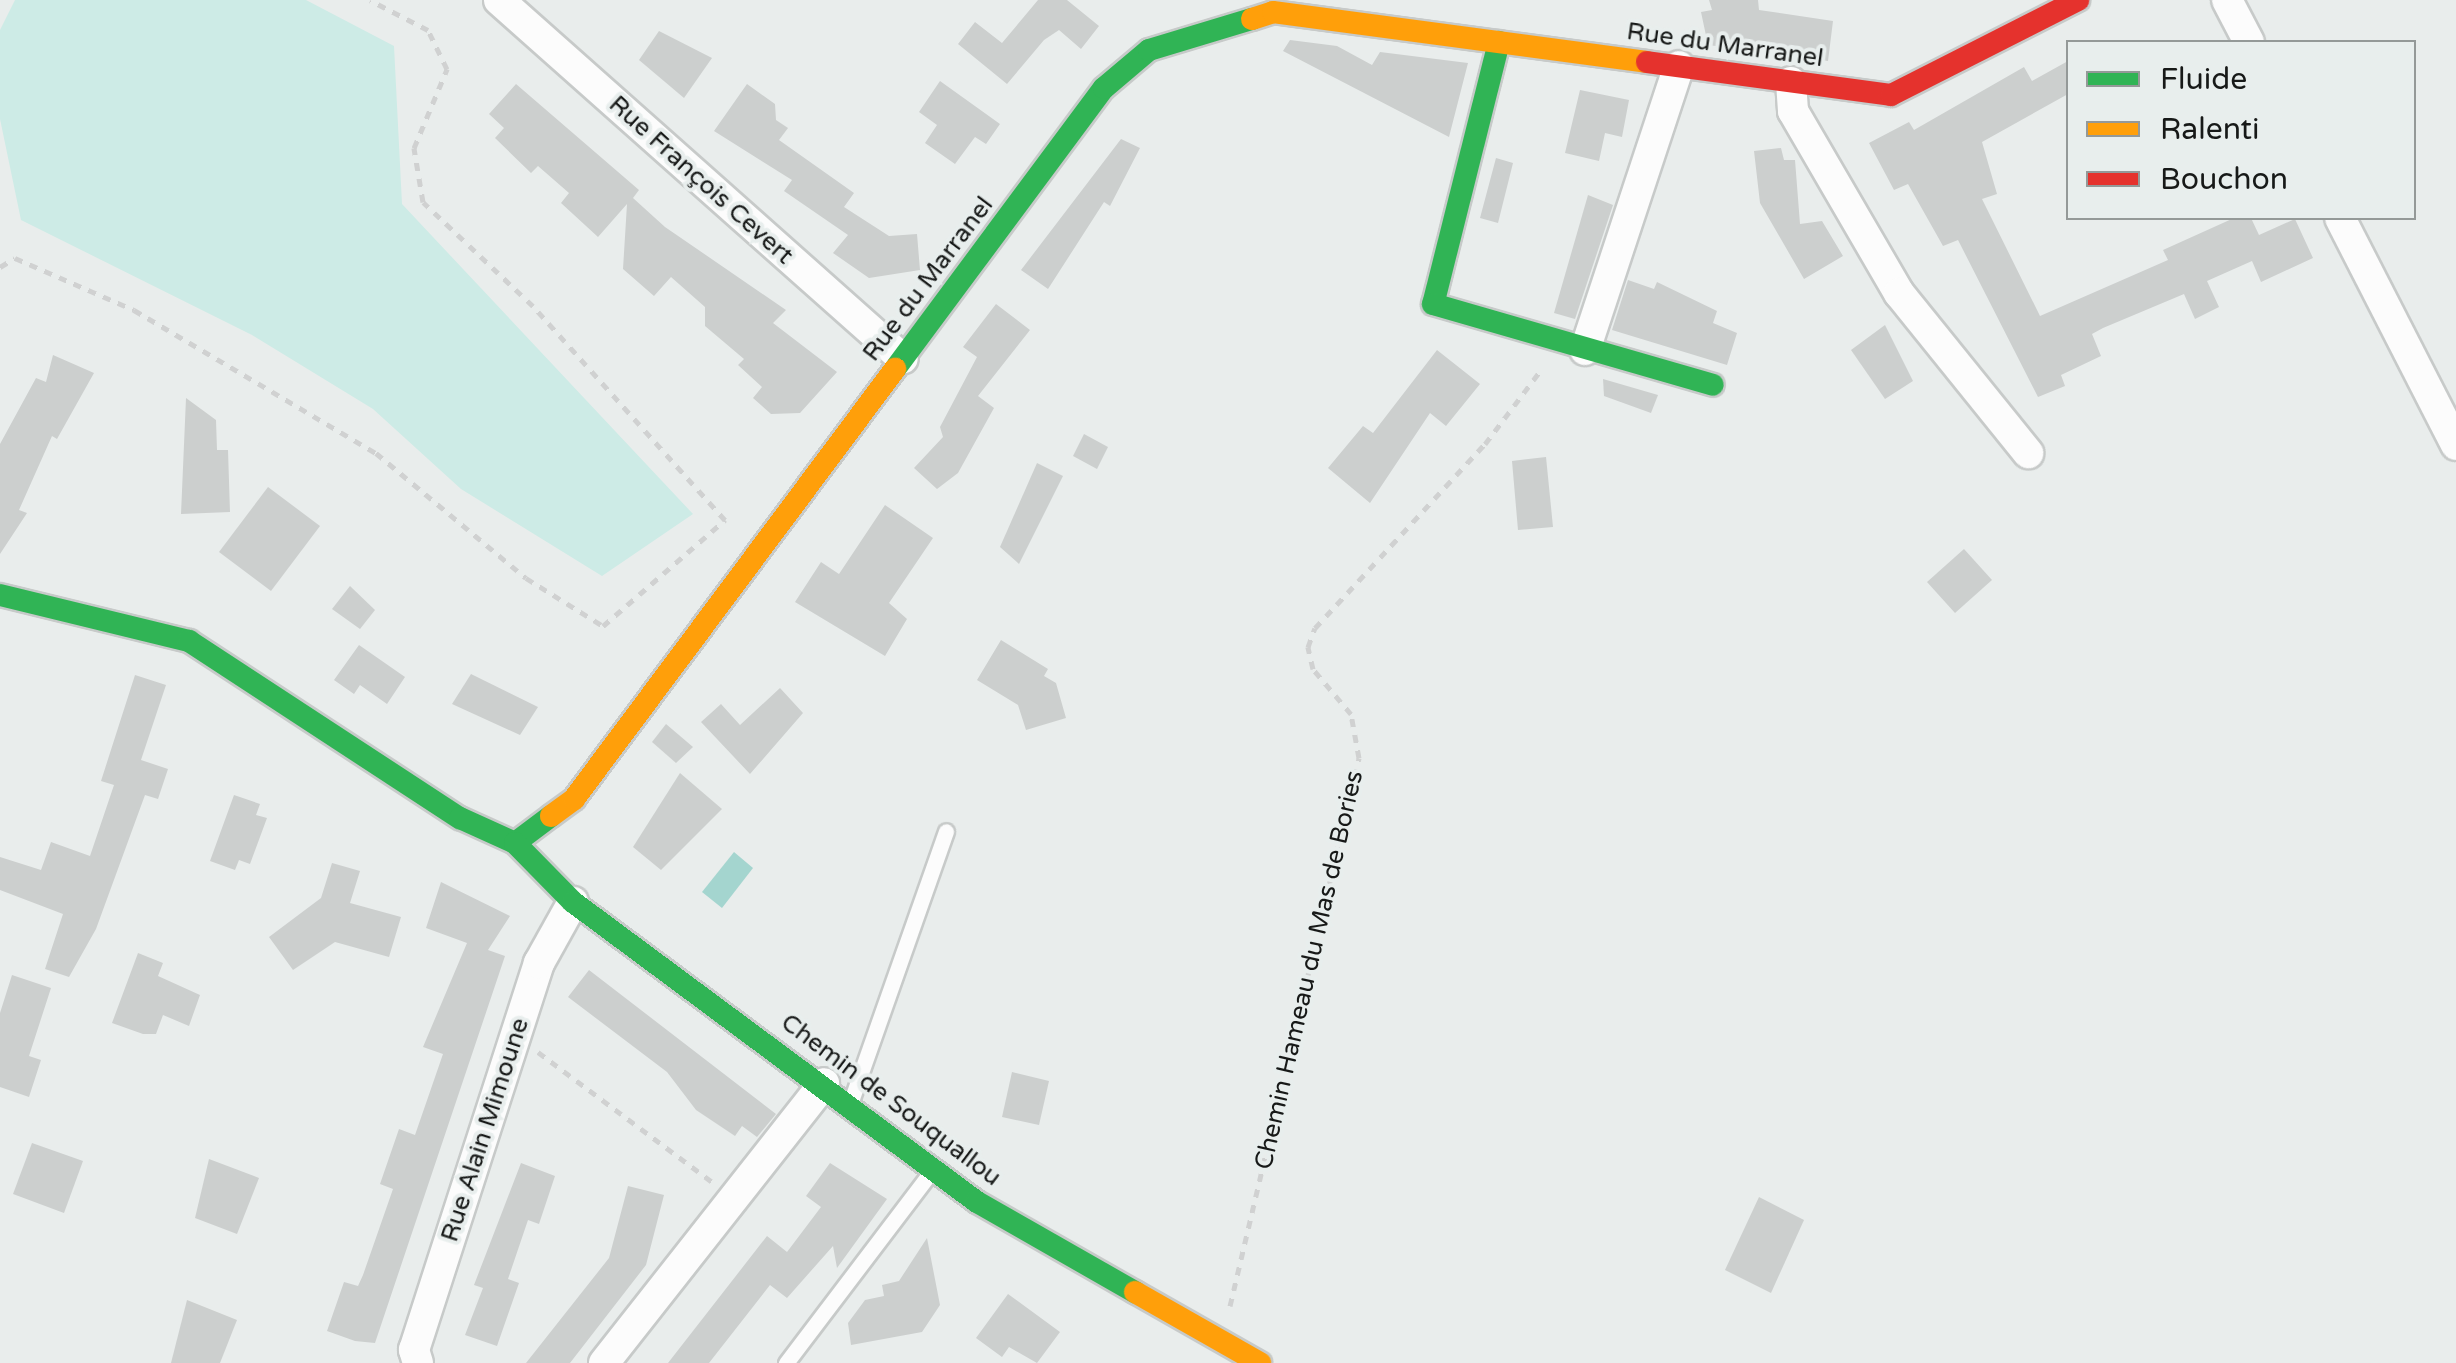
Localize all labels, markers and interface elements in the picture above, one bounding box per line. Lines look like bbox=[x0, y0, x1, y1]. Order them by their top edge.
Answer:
street label: Rue du Marranel bbox=[1625, 16, 1825, 74]
legend bbox=[2066, 40, 2416, 220]
text: Fluide bbox=[2160, 61, 2247, 98]
street label: Rue François Cevert bbox=[603, 89, 799, 271]
text: Ralenti bbox=[2160, 111, 2260, 148]
text: Bouchon bbox=[2160, 161, 2288, 198]
street label: Rue du Marranel bbox=[856, 191, 1000, 367]
street label: Chemin Hameau du Mas de Bories bbox=[1248, 768, 1370, 1172]
street label: Chemin de Souquallou bbox=[775, 1007, 1007, 1193]
street label: Rue Alain Mimoune bbox=[435, 1014, 535, 1246]

